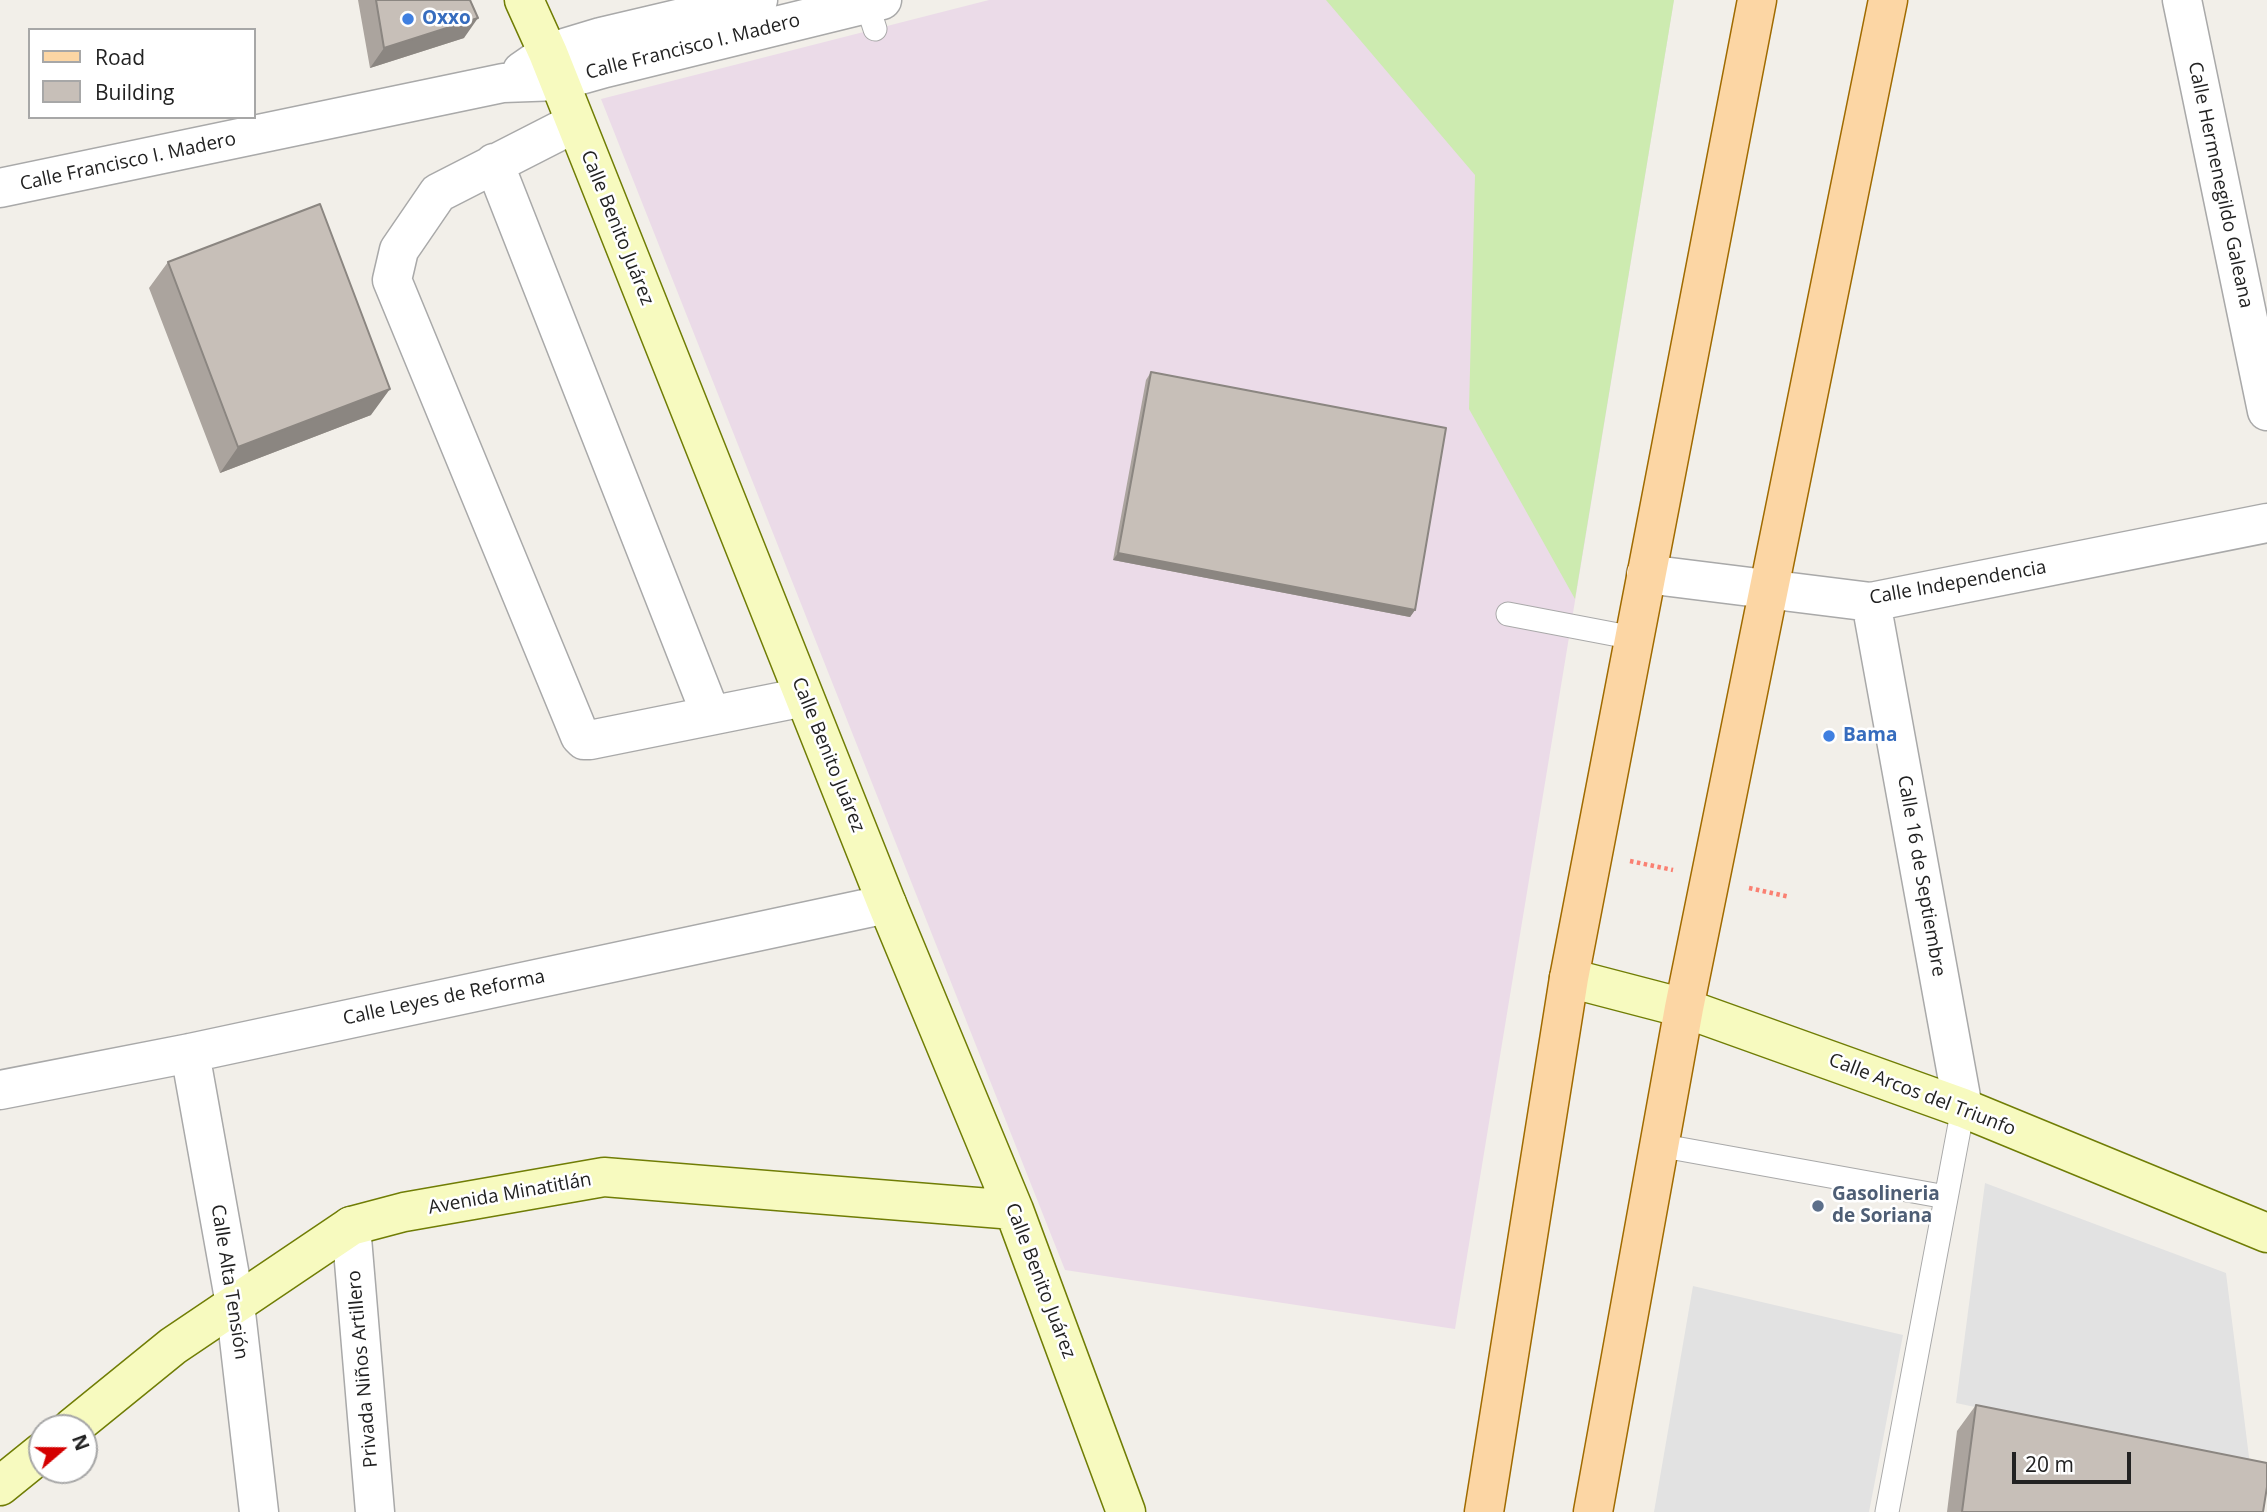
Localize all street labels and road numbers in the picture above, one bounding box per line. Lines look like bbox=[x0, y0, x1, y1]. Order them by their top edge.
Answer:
street label: Calle Francisco I. Madero bbox=[583, 9, 803, 85]
street label: Calle Hermenegildo Galeana bbox=[2183, 60, 2257, 310]
street label: Calle Francisco I. Madero bbox=[18, 128, 238, 196]
street label: Calle Benito Juárez bbox=[576, 147, 658, 309]
street label: Calle Independencia bbox=[1868, 556, 2048, 610]
street label: Calle Benito Juárez bbox=[787, 674, 869, 836]
street label: Calle 16 de Septiembre bbox=[1892, 773, 1950, 979]
street label: Calle Leyes de Reforma bbox=[341, 965, 547, 1031]
street label: Calle Arcos del Triunfo bbox=[1825, 1049, 2019, 1141]
street label: Avenida Minatitlán bbox=[427, 1168, 593, 1220]
street label: Calle Benito Juárez bbox=[1000, 1200, 1080, 1362]
street label: Calle Alta Tensión bbox=[205, 1203, 253, 1361]
street label: Privada Niños Artillero bbox=[343, 1269, 383, 1469]

